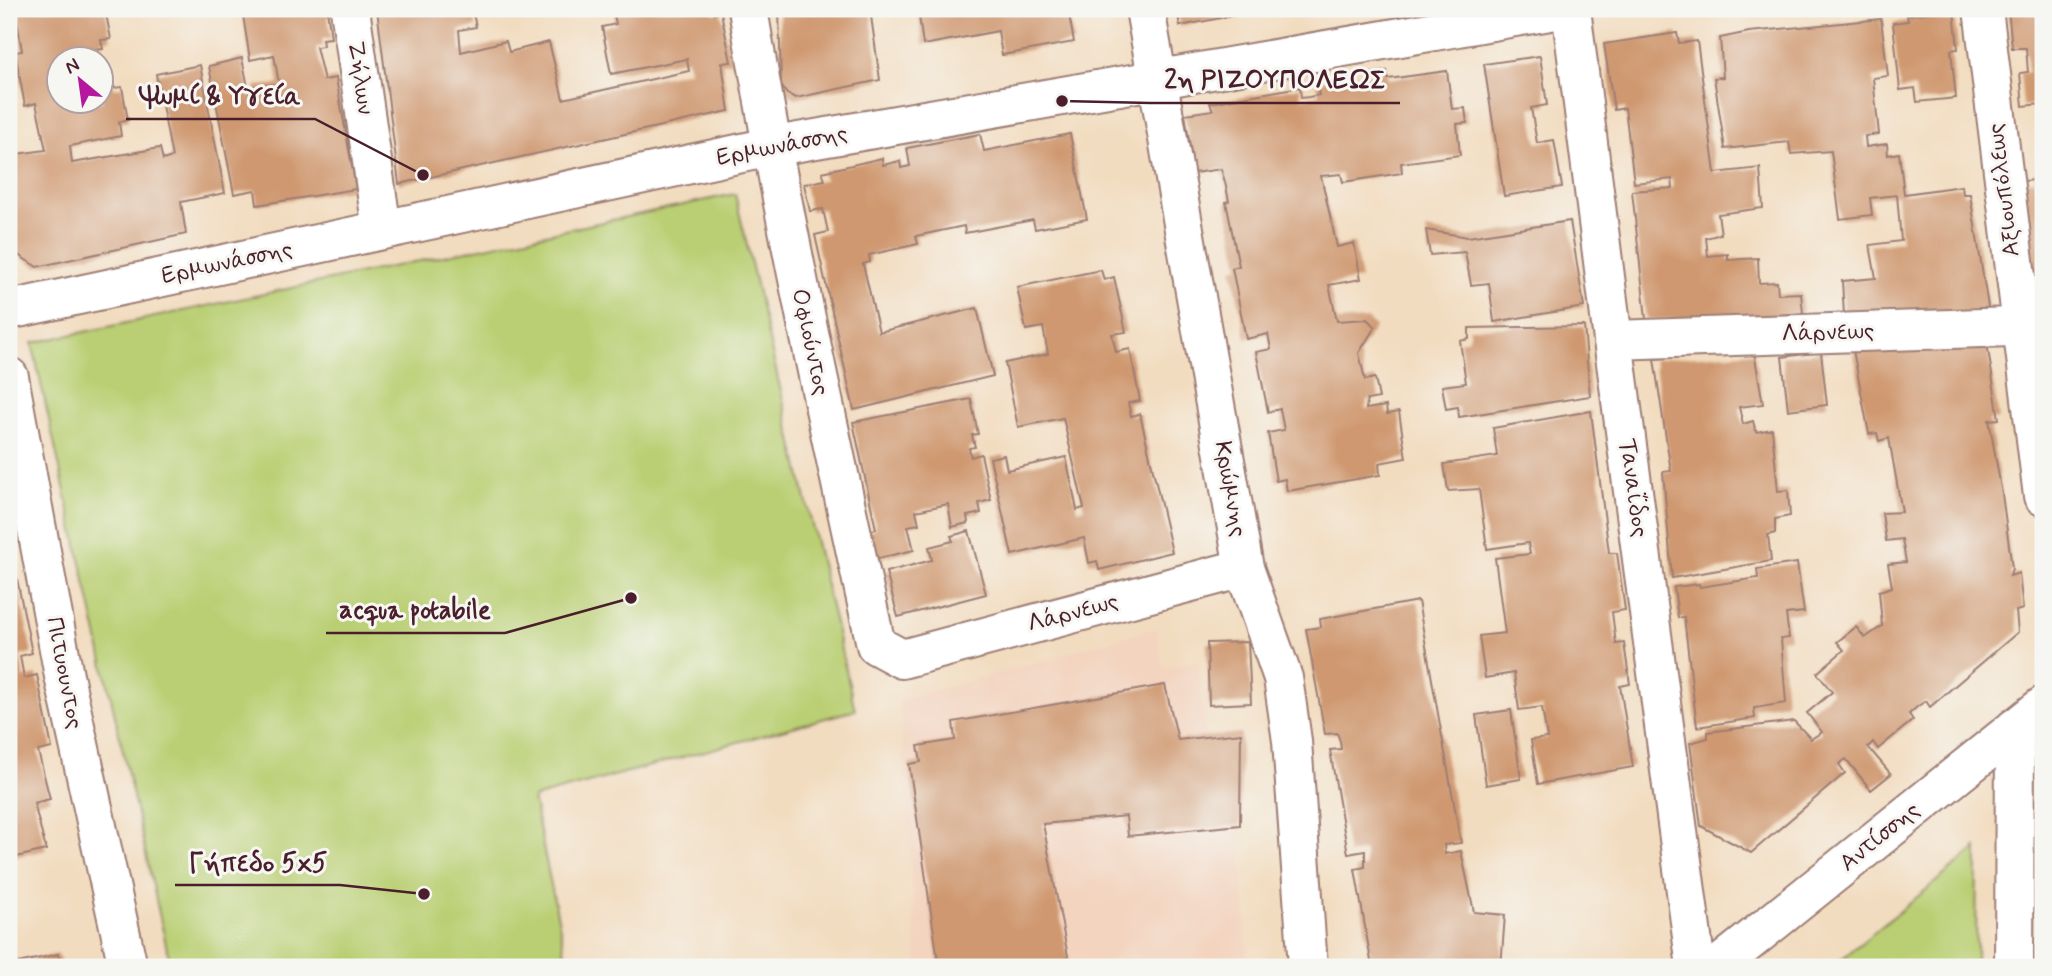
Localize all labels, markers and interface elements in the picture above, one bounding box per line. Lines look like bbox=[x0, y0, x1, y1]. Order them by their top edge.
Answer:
street label: Ζήλων bbox=[340, 39, 380, 117]
north arrow bbox=[46, 46, 116, 116]
text: N bbox=[61, 52, 84, 80]
callout: 2η ΡΙΖΟΥΠΟΛΕΩΣ bbox=[1150, 56, 1400, 103]
text: 2η ΡΙΖΟΥΠΟΛΕΩΣ bbox=[1164, 64, 1386, 98]
callout: Ψωμί & Υγεία bbox=[126, 72, 315, 119]
text: Ψωμί & Υγεία bbox=[137, 80, 301, 114]
street label: Ερμωνάσσης bbox=[714, 118, 850, 174]
street label: Αξιουπόλεως bbox=[1980, 121, 2028, 259]
street label: Ερμωνάσσης bbox=[159, 234, 295, 292]
street label: Οφιούντος bbox=[784, 286, 836, 398]
street label: Λάρνεως bbox=[1781, 316, 1875, 350]
street label: Ταναΐδος bbox=[1611, 437, 1655, 539]
street label: Κρώμνης bbox=[1206, 439, 1254, 539]
callout: acqua potabile bbox=[326, 586, 505, 633]
street label: Λάρνεως bbox=[1024, 586, 1122, 640]
text: acqua potabile bbox=[339, 594, 491, 628]
street label: Πιτυουντος bbox=[38, 614, 90, 732]
street label: Αντίσσης bbox=[1833, 795, 1927, 879]
callout: Γήπεδο 5x5 bbox=[175, 838, 340, 885]
text: Γήπεδο 5x5 bbox=[189, 847, 328, 881]

